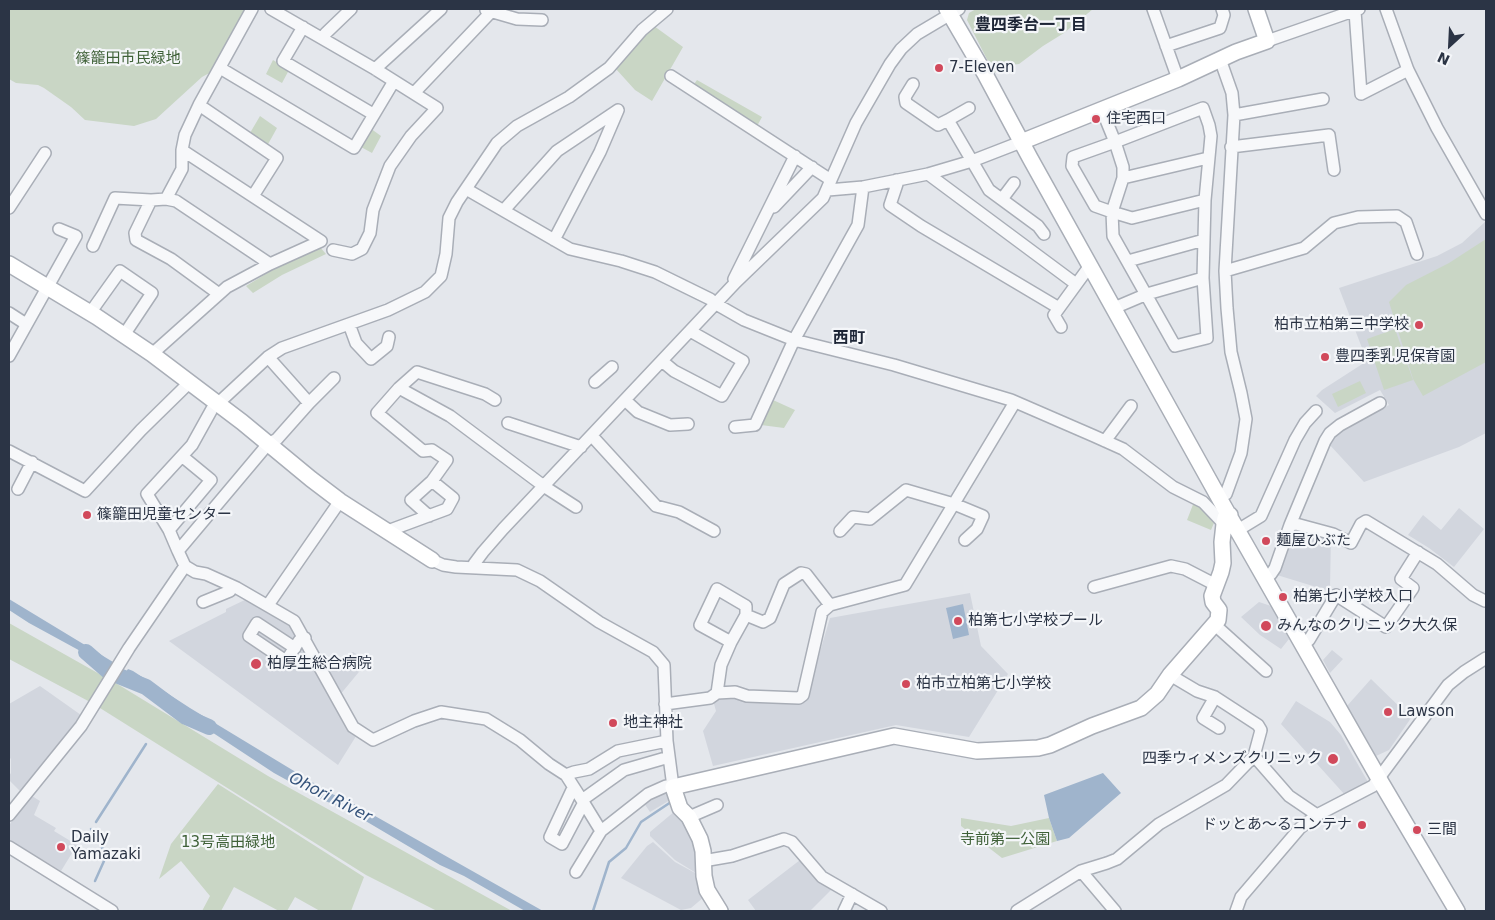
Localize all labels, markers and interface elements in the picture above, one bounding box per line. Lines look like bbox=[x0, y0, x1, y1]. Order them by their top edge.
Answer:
district label: 豊四季台一丁目 bbox=[975, 16, 1087, 36]
north arrow bbox=[1425, 20, 1475, 70]
text: N bbox=[1435, 49, 1452, 68]
park label: 篠籠田市民緑地 bbox=[76, 50, 180, 68]
place label: 7-Eleven bbox=[949, 59, 1014, 77]
marker: 7-Eleven bbox=[933, 62, 945, 74]
place label: 住宅西口 bbox=[1106, 110, 1166, 128]
marker: 住宅西口 bbox=[1090, 113, 1102, 125]
place label: 柏市立柏第三中学校 bbox=[1274, 316, 1409, 334]
marker: 柏市立柏第三中学校 bbox=[1413, 319, 1425, 331]
district label: 西町 bbox=[833, 329, 865, 349]
place label: 豊四季乳児保育園 bbox=[1335, 348, 1455, 366]
marker: 豊四季乳児保育園 bbox=[1319, 351, 1331, 363]
place label: 篠籠田児童センター bbox=[97, 506, 232, 524]
marker: 篠籠田児童センター bbox=[81, 509, 93, 521]
place label: 麺屋ひぶた bbox=[1276, 532, 1351, 550]
marker: 麺屋ひぶた bbox=[1260, 535, 1272, 547]
place label: 柏第七小学校入口 bbox=[1293, 588, 1413, 606]
marker: 柏第七小学校入口 bbox=[1277, 591, 1289, 603]
place label: 柏第七小学校プール bbox=[968, 612, 1103, 630]
marker: 柏第七小学校プール bbox=[952, 615, 964, 627]
place label: みんなのクリニック大久保 bbox=[1277, 617, 1457, 635]
marker: みんなのクリニック大久保 bbox=[1259, 619, 1273, 633]
place label: 柏厚生総合病院 bbox=[267, 655, 372, 673]
marker: 柏厚生総合病院 bbox=[249, 657, 263, 671]
place label: 柏市立柏第七小学校 bbox=[916, 675, 1051, 693]
marker: 柏市立柏第七小学校 bbox=[900, 678, 912, 690]
place label: Lawson bbox=[1398, 703, 1454, 721]
marker: Lawson bbox=[1382, 706, 1394, 718]
place label: 地主神社 bbox=[623, 714, 683, 732]
marker: 地主神社 bbox=[607, 717, 619, 729]
place label: 四季ウィメンズクリニック bbox=[1142, 750, 1322, 768]
marker: 四季ウィメンズクリニック bbox=[1326, 752, 1340, 766]
water label: Ohori River bbox=[286, 769, 374, 827]
place label: ドッとあ〜るコンテナ bbox=[1202, 816, 1352, 834]
marker: ドッとあ〜るコンテナ bbox=[1356, 819, 1368, 831]
place label: 三間 bbox=[1427, 821, 1457, 839]
marker: 三間 bbox=[1411, 824, 1423, 836]
place label: Daily Yamazaki bbox=[71, 829, 141, 864]
park label: 寺前第一公園 bbox=[960, 831, 1050, 849]
park label: 13号高田緑地 bbox=[181, 834, 275, 852]
marker: Daily Yamazaki bbox=[55, 841, 67, 853]

